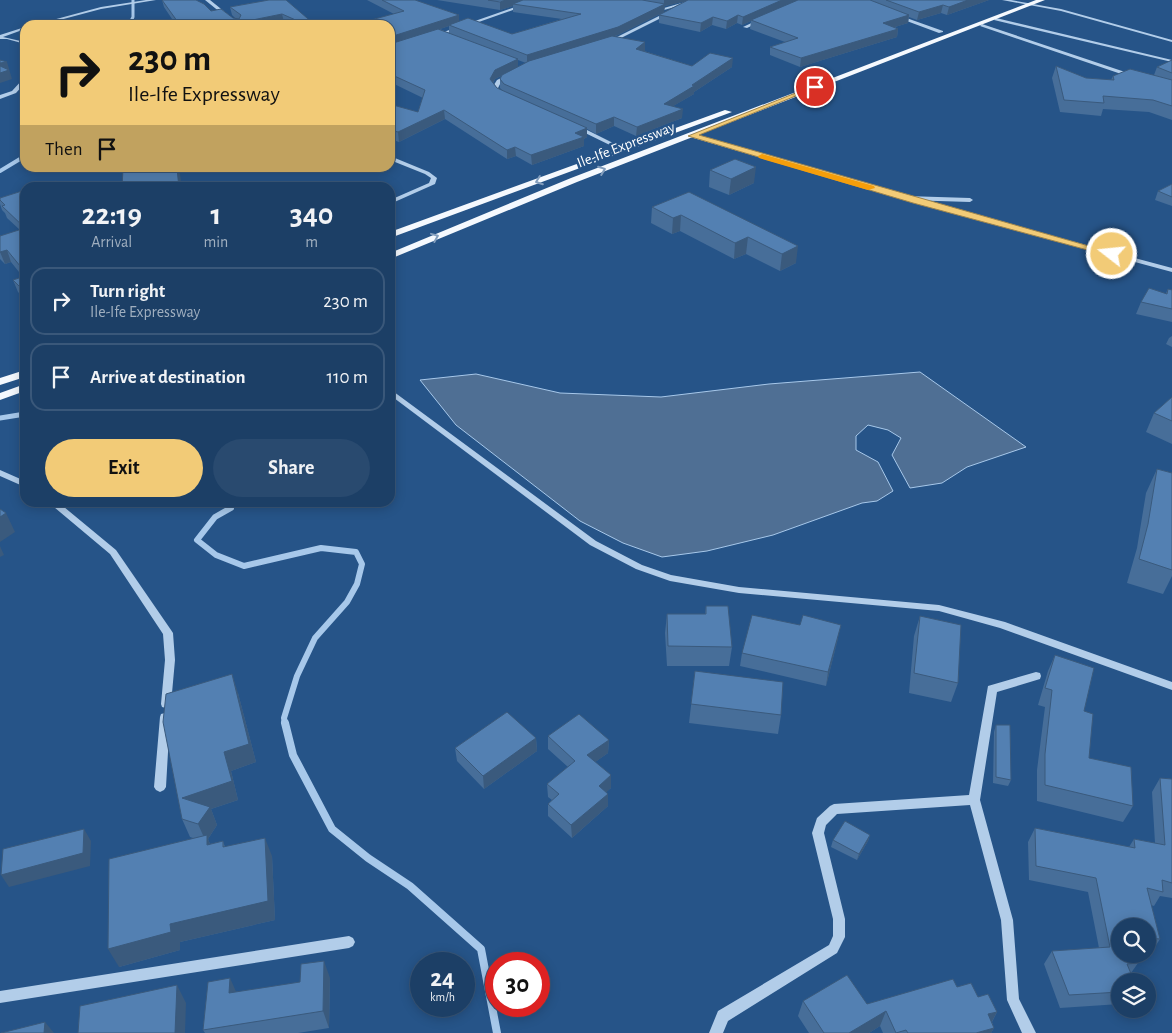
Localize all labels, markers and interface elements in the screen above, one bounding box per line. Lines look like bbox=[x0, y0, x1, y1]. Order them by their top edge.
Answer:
icon: right bbox=[45, 40, 110, 105]
text: 230 m bbox=[128, 42, 211, 77]
pin bbox=[794, 66, 836, 108]
icon: arrive bbox=[801, 73, 829, 101]
text: Ile-Ife Expressway bbox=[128, 83, 280, 105]
street label: Ile-Ife Expressway bbox=[575, 119, 678, 171]
icon: arrive bbox=[93, 135, 121, 163]
text: Then bbox=[45, 140, 83, 159]
one-way arrow bbox=[597, 166, 606, 176]
one-way arrow bbox=[536, 175, 544, 185]
text: 22:19 bbox=[81, 200, 142, 230]
text: 1 bbox=[210, 200, 221, 230]
text: 340 bbox=[290, 200, 333, 230]
position arrow bbox=[1085, 227, 1137, 279]
one-way arrow bbox=[430, 233, 439, 243]
text: Arrival bbox=[91, 234, 132, 250]
text: min bbox=[203, 234, 228, 250]
text: m bbox=[305, 234, 318, 250]
text: Turn right bbox=[90, 282, 165, 301]
icon: right bbox=[47, 287, 75, 315]
text: 230 m bbox=[323, 292, 368, 311]
text: Ile-Ife Expressway bbox=[90, 304, 200, 320]
icon: arrive bbox=[47, 363, 75, 391]
text: Arrive at destination bbox=[90, 368, 246, 387]
text: 110 m bbox=[327, 368, 368, 387]
button: Exit bbox=[45, 439, 203, 497]
button: Share bbox=[213, 439, 370, 497]
map controls bbox=[1111, 918, 1156, 1018]
button: search bbox=[1111, 918, 1156, 963]
speed limit sign: 30 bbox=[485, 952, 550, 1017]
text: 24 bbox=[430, 966, 455, 991]
button: layers bbox=[1111, 973, 1156, 1018]
text: km/h bbox=[430, 991, 455, 1003]

